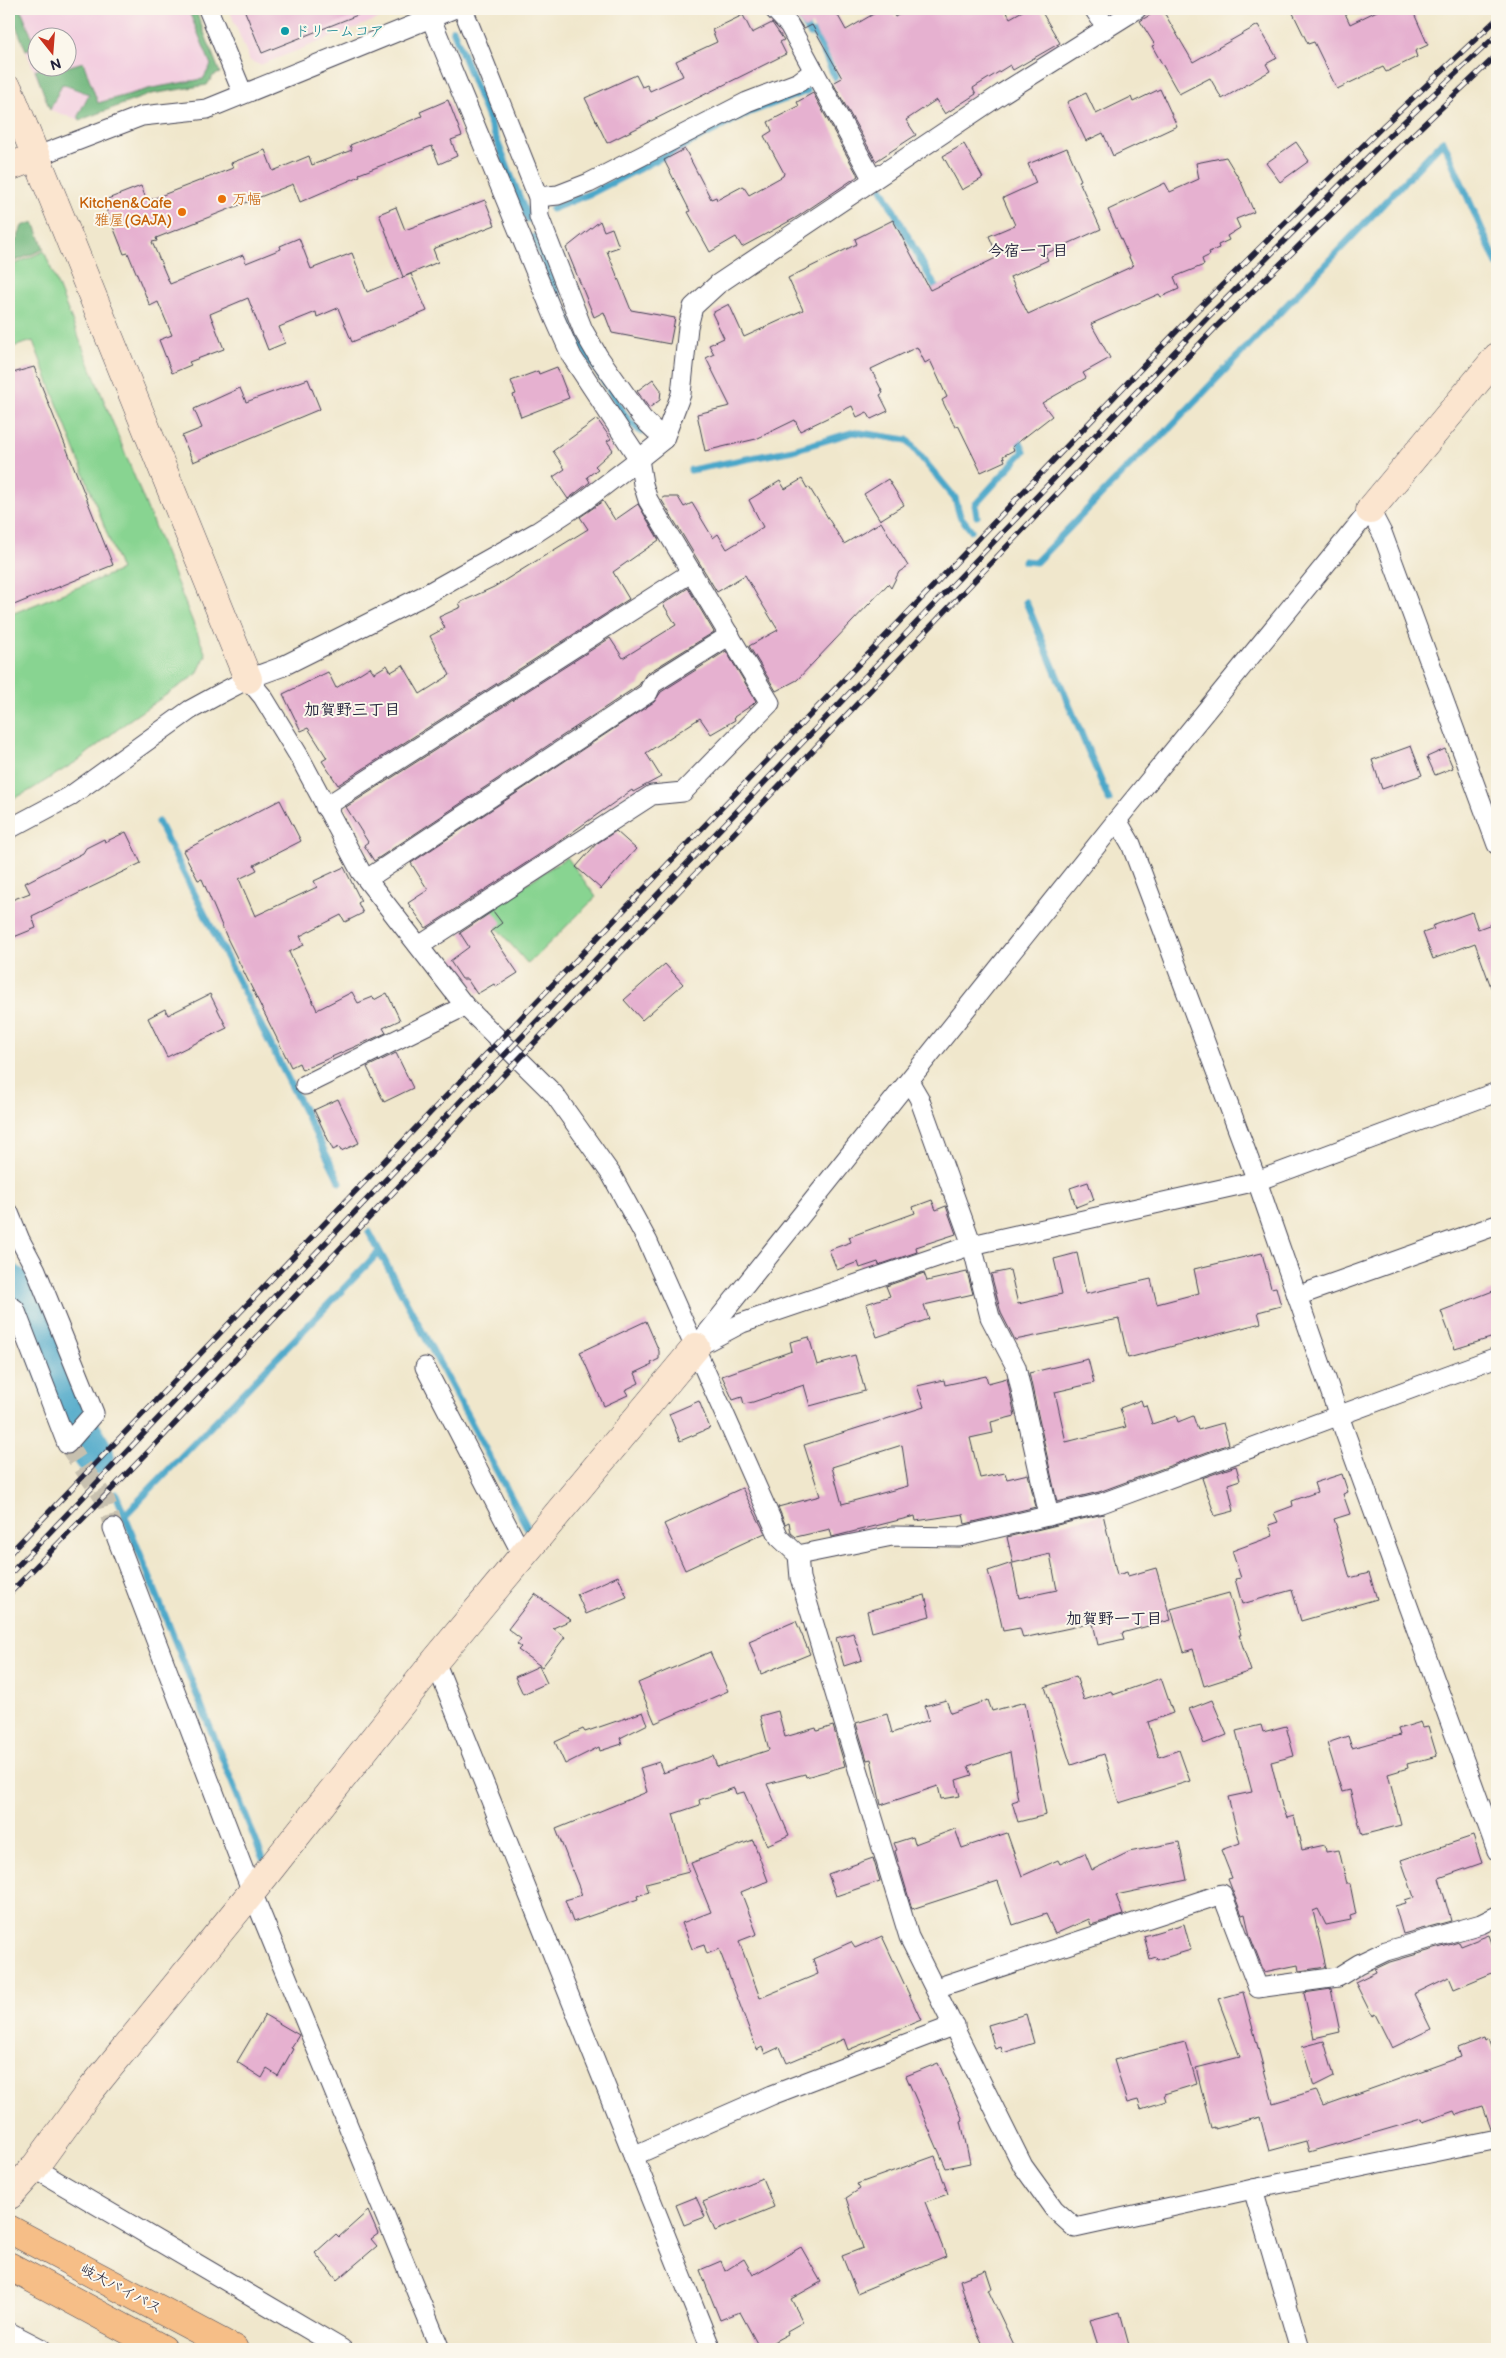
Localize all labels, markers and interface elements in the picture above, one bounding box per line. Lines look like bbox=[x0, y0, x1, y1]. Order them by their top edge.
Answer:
place label: ドリームコア bbox=[295, 22, 384, 41]
marker: ドリームコア bbox=[279, 25, 291, 37]
north arrow bbox=[28, 28, 78, 78]
text: N bbox=[48, 54, 63, 74]
place label: 万幅 bbox=[232, 190, 262, 209]
marker: 万幅 bbox=[216, 193, 228, 205]
place label: Kitchen&Cafe 雅屋(GAJA) bbox=[79, 194, 172, 230]
marker: Kitchen&Cafe 雅屋(GAJA) bbox=[176, 206, 188, 218]
district label: 今宿一丁目 bbox=[988, 242, 1068, 261]
district label: 加賀野三丁目 bbox=[304, 701, 400, 720]
district label: 加賀野一丁目 bbox=[1066, 1610, 1162, 1629]
street label: 岐大バイパス bbox=[77, 2260, 165, 2318]

